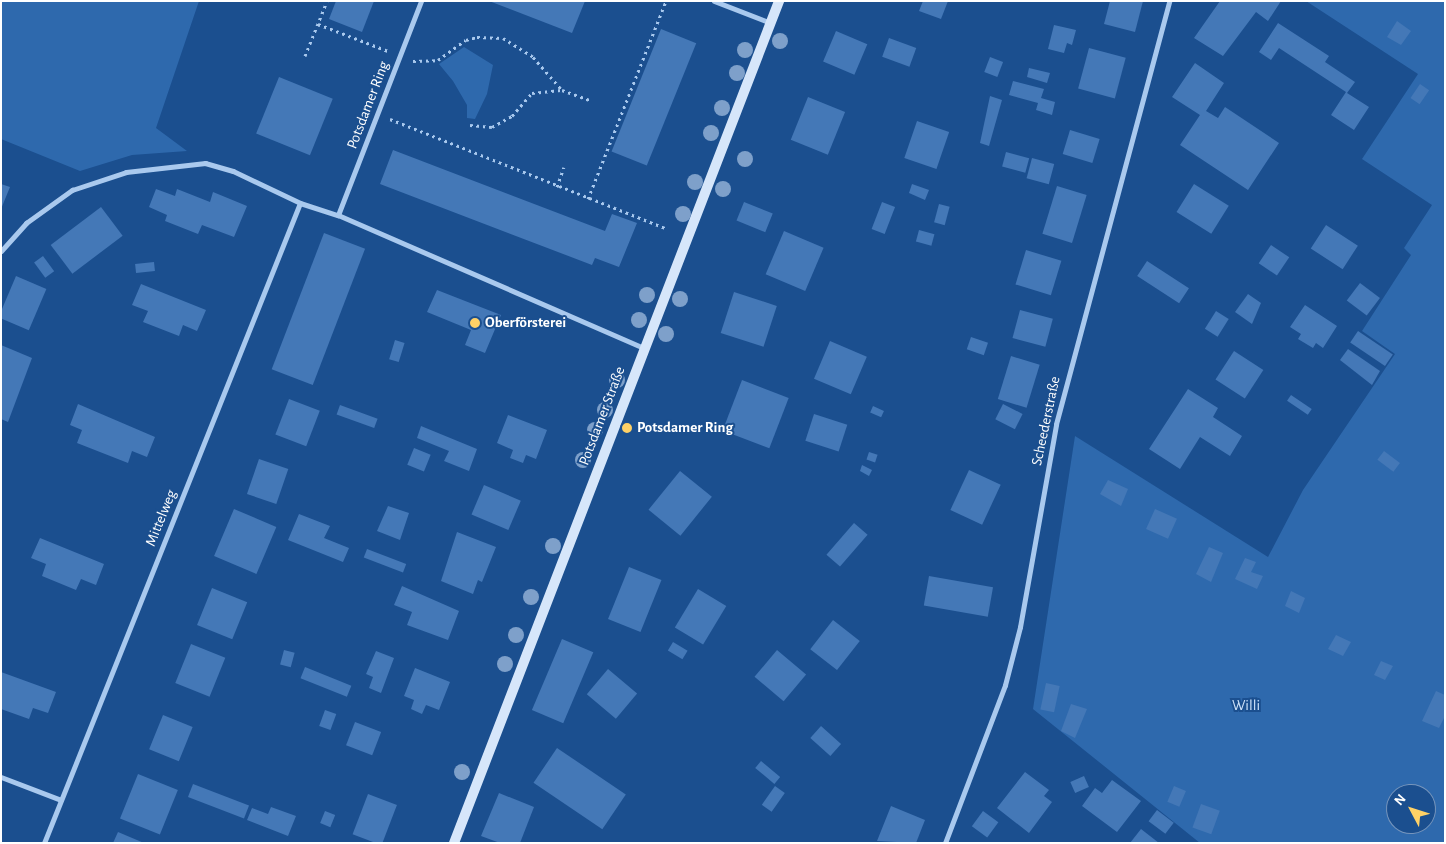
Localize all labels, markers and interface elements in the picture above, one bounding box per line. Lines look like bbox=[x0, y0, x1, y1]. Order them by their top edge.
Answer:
street label: Potsdamer Ring bbox=[343, 59, 393, 151]
place label: Oberförsterei bbox=[485, 314, 566, 332]
marker: Oberförsterei bbox=[469, 317, 481, 329]
street label: Potsdamer Straße bbox=[575, 364, 629, 468]
street label: Scheederstraße bbox=[1028, 375, 1064, 467]
place label: Potsdamer Ring bbox=[637, 419, 733, 437]
marker: Potsdamer Ring bbox=[621, 422, 633, 434]
street label: Mittelweg bbox=[142, 487, 180, 549]
park label: Willi bbox=[1232, 697, 1260, 715]
north arrow bbox=[1386, 784, 1436, 834]
text: N bbox=[1392, 792, 1409, 808]

